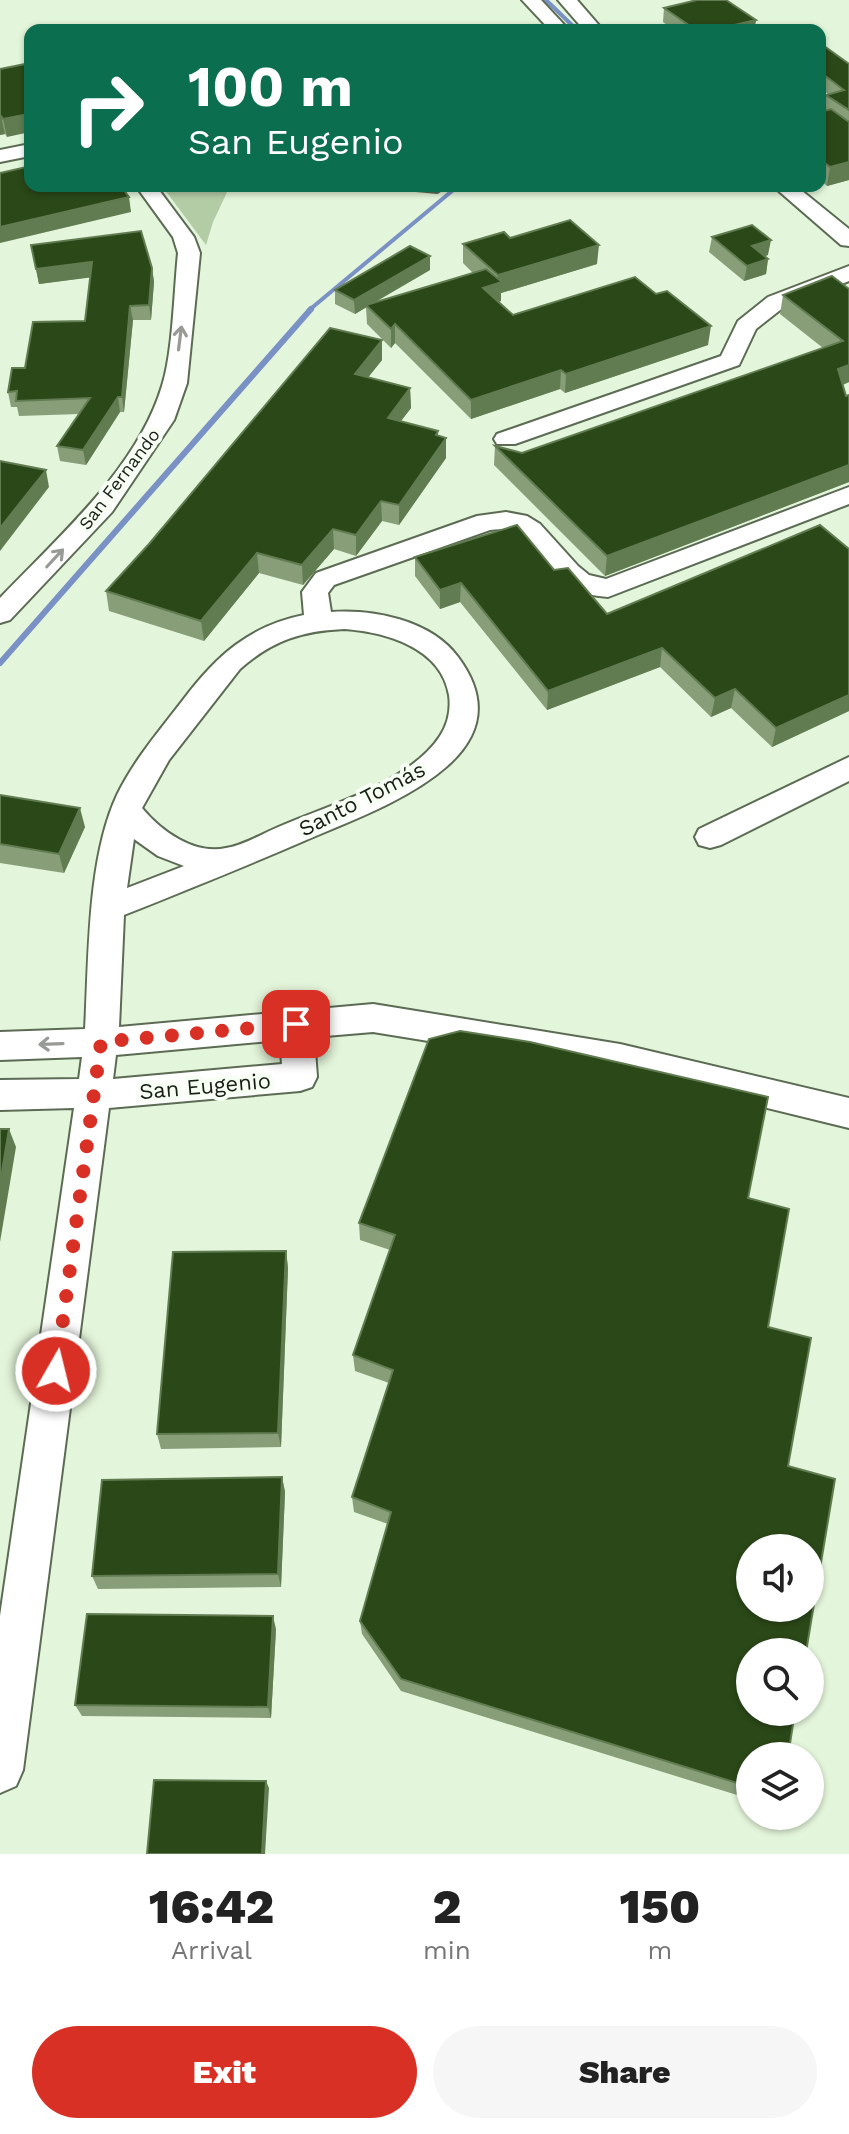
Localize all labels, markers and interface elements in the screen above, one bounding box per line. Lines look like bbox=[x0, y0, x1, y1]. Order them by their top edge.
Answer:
text: 100 m bbox=[188, 54, 353, 120]
icon: right bbox=[56, 56, 160, 160]
text: San Eugenio bbox=[188, 121, 404, 163]
one-way arrow bbox=[173, 326, 188, 352]
street label: San Fernando bbox=[74, 424, 164, 534]
one-way arrow bbox=[45, 549, 63, 569]
street label: Santo Tomás bbox=[295, 756, 429, 842]
pin bbox=[262, 990, 330, 1058]
icon: arrive bbox=[274, 1002, 318, 1046]
one-way arrow bbox=[38, 1037, 65, 1052]
street label: San Eugenio bbox=[138, 1068, 272, 1104]
position arrow bbox=[14, 1329, 98, 1413]
map controls bbox=[736, 1534, 824, 1830]
button: sound bbox=[736, 1534, 824, 1622]
button: search bbox=[736, 1638, 824, 1726]
button: layers bbox=[736, 1742, 824, 1830]
text: 16:42 bbox=[149, 1878, 274, 1935]
text: 2 bbox=[432, 1878, 461, 1935]
text: 150 bbox=[620, 1878, 700, 1935]
text: Arrival bbox=[171, 1935, 252, 1965]
text: min bbox=[423, 1935, 471, 1965]
text: m bbox=[647, 1935, 672, 1965]
button: Exit bbox=[32, 2026, 417, 2118]
button: Share bbox=[433, 2026, 817, 2118]

